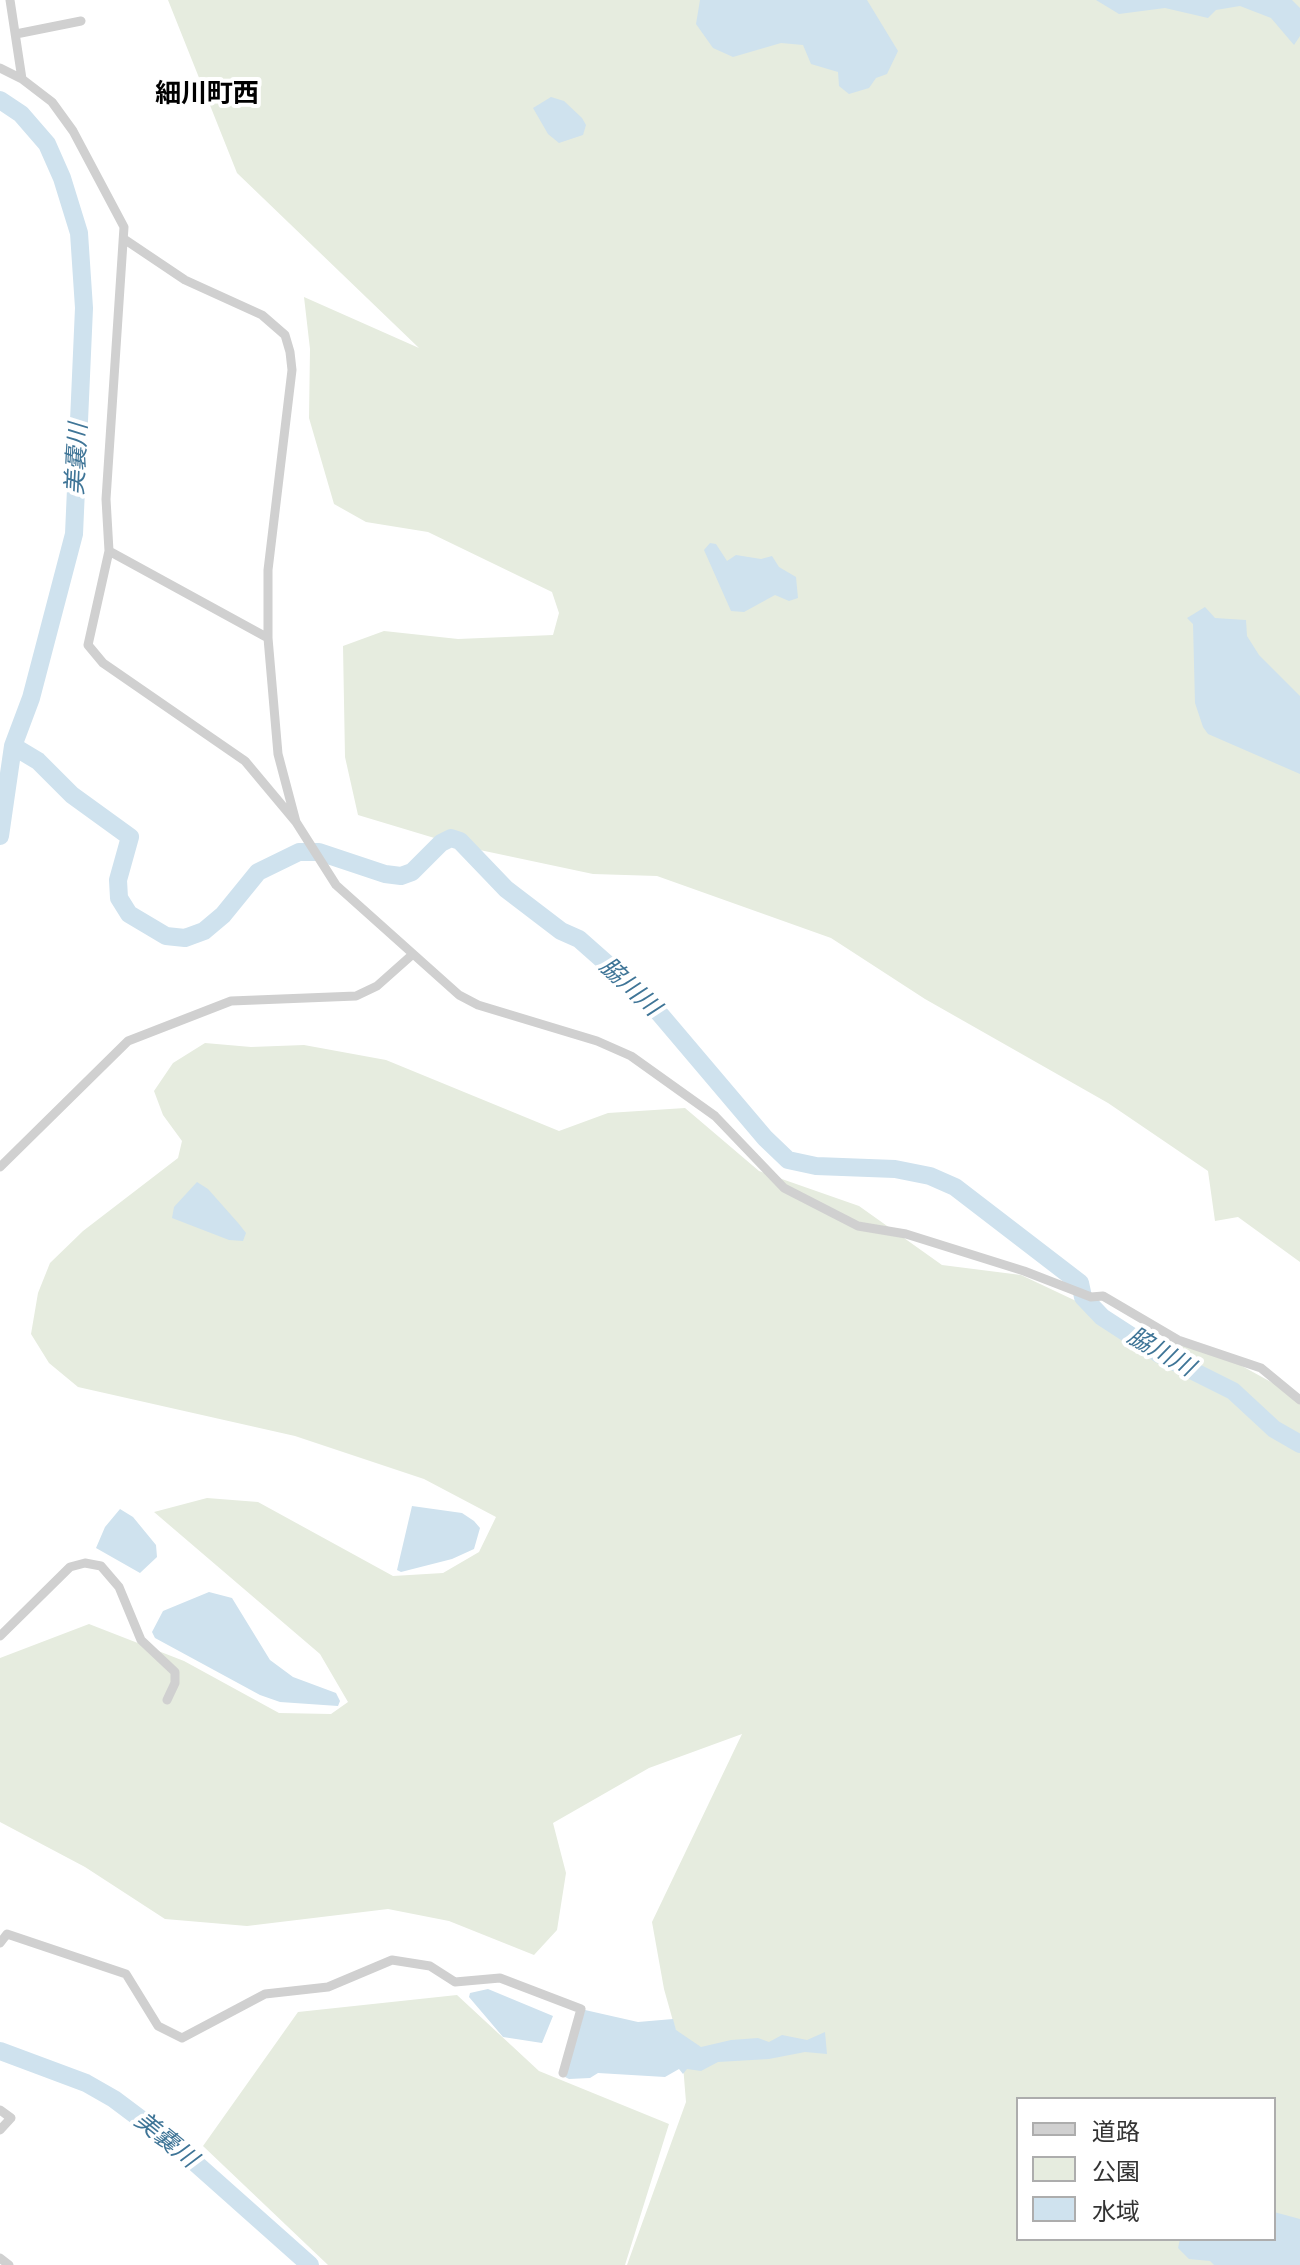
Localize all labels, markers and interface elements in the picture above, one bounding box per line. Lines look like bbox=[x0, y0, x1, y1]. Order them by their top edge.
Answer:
district label: 細川町西 bbox=[155, 78, 259, 110]
water label: 美嚢川 bbox=[61, 422, 93, 496]
water label: 脇川川 bbox=[594, 952, 666, 1022]
water label: 脇川川 bbox=[1123, 1322, 1199, 1382]
legend bbox=[1016, 2097, 1276, 2241]
water label: 美嚢川 bbox=[129, 2106, 203, 2174]
text: 道路 bbox=[1092, 2117, 1140, 2145]
text: 公園 bbox=[1092, 2157, 1140, 2185]
text: 水域 bbox=[1092, 2197, 1140, 2225]

